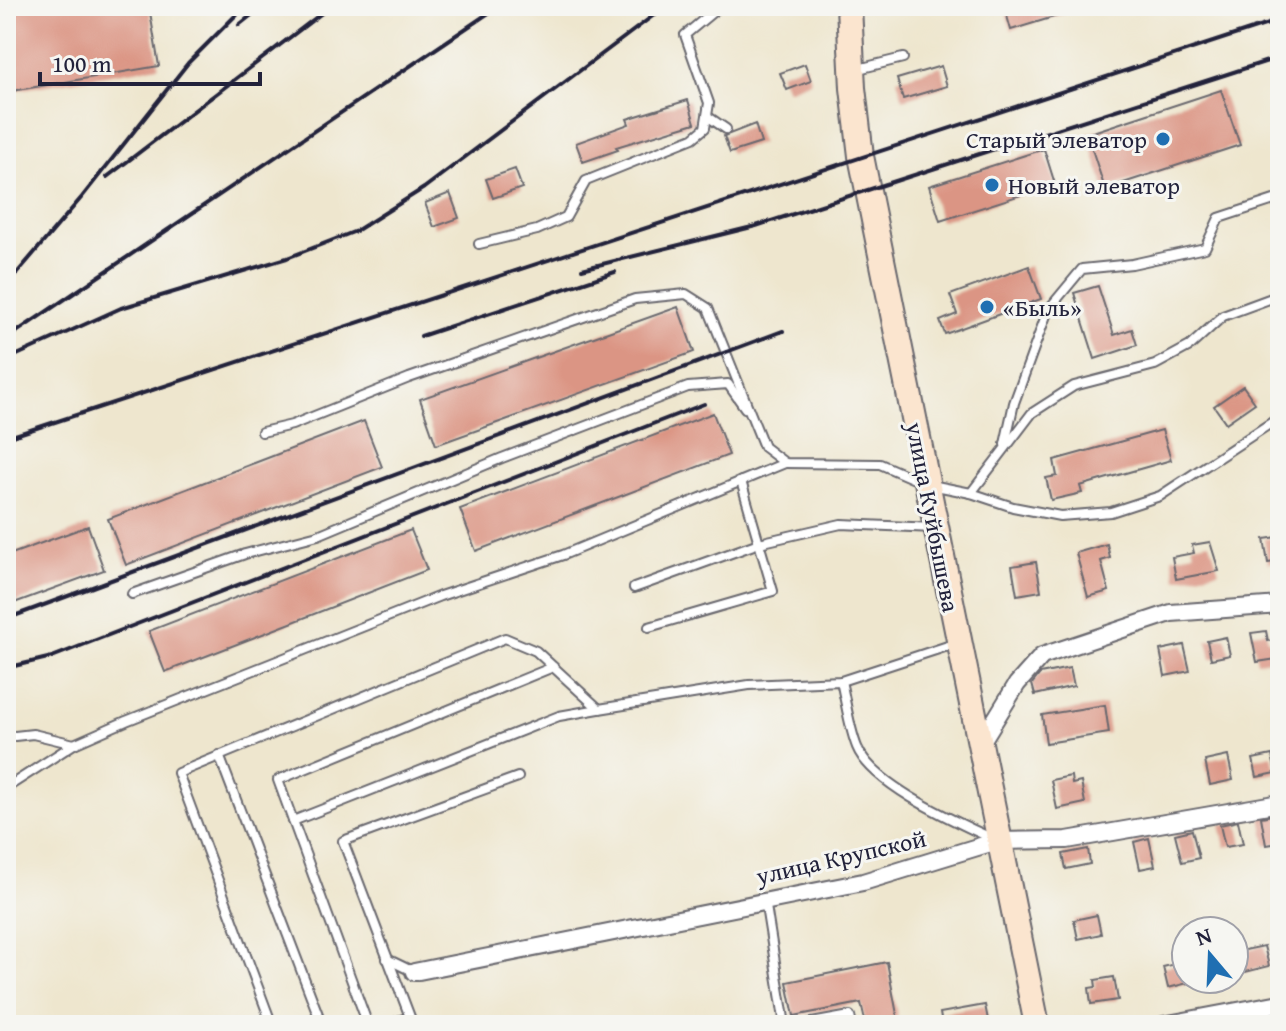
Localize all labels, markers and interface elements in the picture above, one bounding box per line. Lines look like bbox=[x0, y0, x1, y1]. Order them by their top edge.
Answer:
scale bar bbox=[40, 36, 260, 86]
text: 100 m bbox=[52, 46, 112, 81]
place label: Старый элеватор bbox=[966, 122, 1147, 157]
marker: Старый элеватор bbox=[1154, 130, 1172, 148]
place label: Новый элеватор bbox=[1008, 168, 1180, 203]
marker: Новый элеватор bbox=[983, 176, 1001, 194]
place label: «Быль» bbox=[1003, 290, 1082, 325]
marker: «Быль» bbox=[978, 298, 996, 316]
street label: улица Куйбышева bbox=[897, 418, 969, 616]
street label: улица Крупской bbox=[752, 820, 929, 894]
north arrow bbox=[1170, 915, 1250, 995]
text: N bbox=[1191, 918, 1216, 954]

